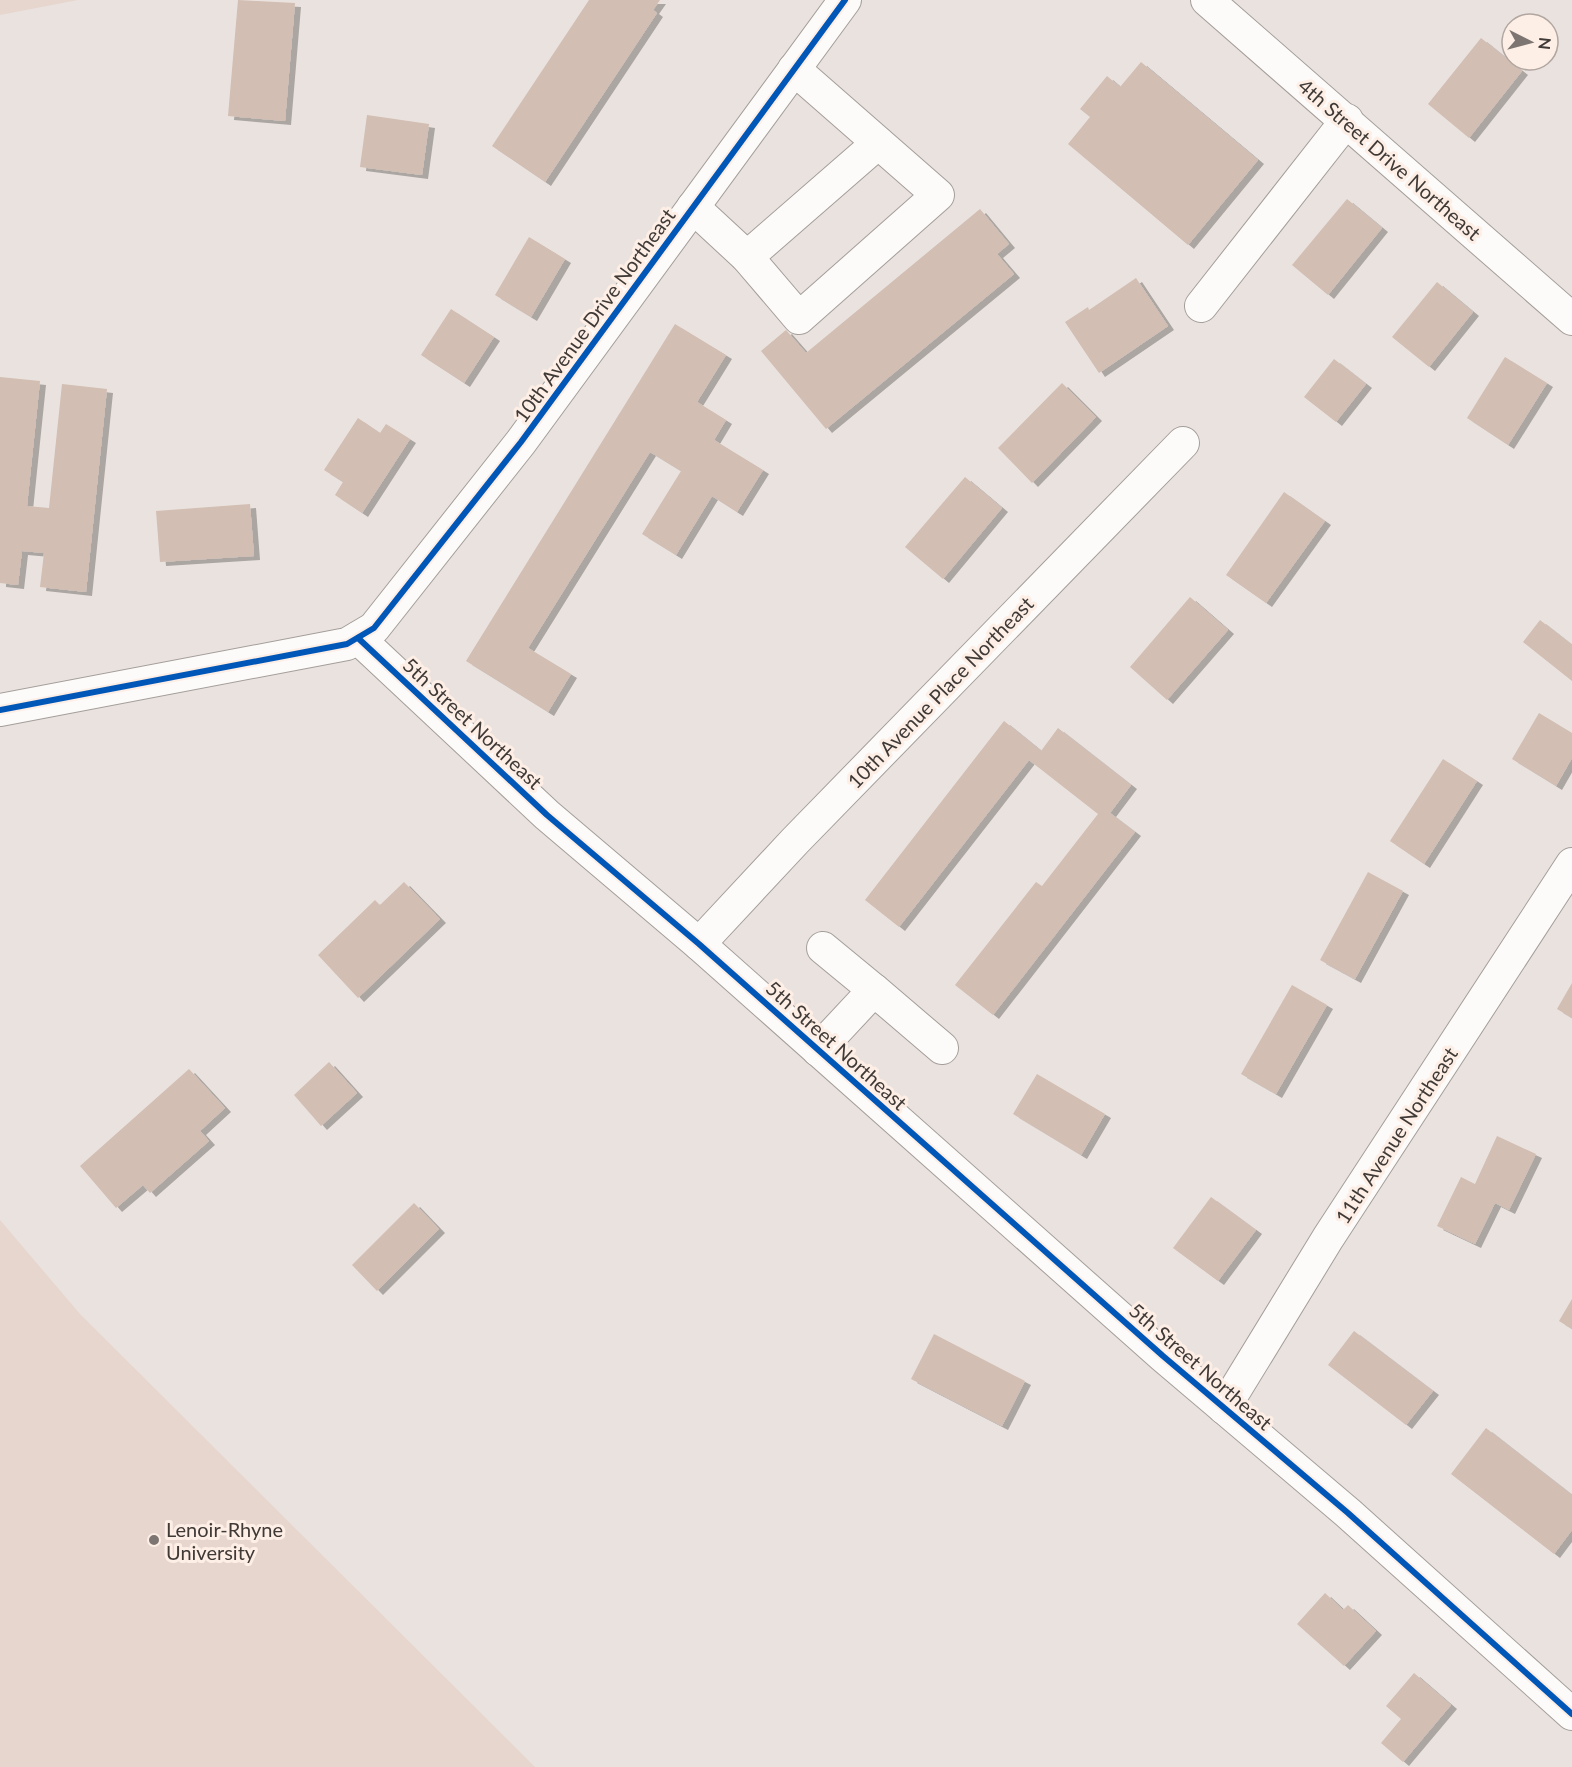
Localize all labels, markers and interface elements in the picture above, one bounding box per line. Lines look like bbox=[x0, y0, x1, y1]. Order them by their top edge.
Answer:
north arrow bbox=[1500, 12, 1560, 72]
text: N bbox=[1535, 36, 1556, 51]
street label: 4th Street Drive Northeast bbox=[1294, 73, 1486, 245]
street label: 10th Avenue Drive Northeast bbox=[508, 203, 680, 427]
street label: 10th Avenue Place Northeast bbox=[842, 591, 1038, 793]
street label: 5th Street Northeast bbox=[399, 652, 547, 794]
street label: 5th Street Northeast bbox=[762, 975, 912, 1115]
street label: 11th Avenue Northeast bbox=[1330, 1042, 1462, 1228]
street label: 5th Street Northeast bbox=[1125, 1298, 1277, 1434]
place label: Lenoir-Rhyne University bbox=[166, 1517, 283, 1564]
marker: Lenoir-Rhyne University bbox=[147, 1533, 161, 1547]

